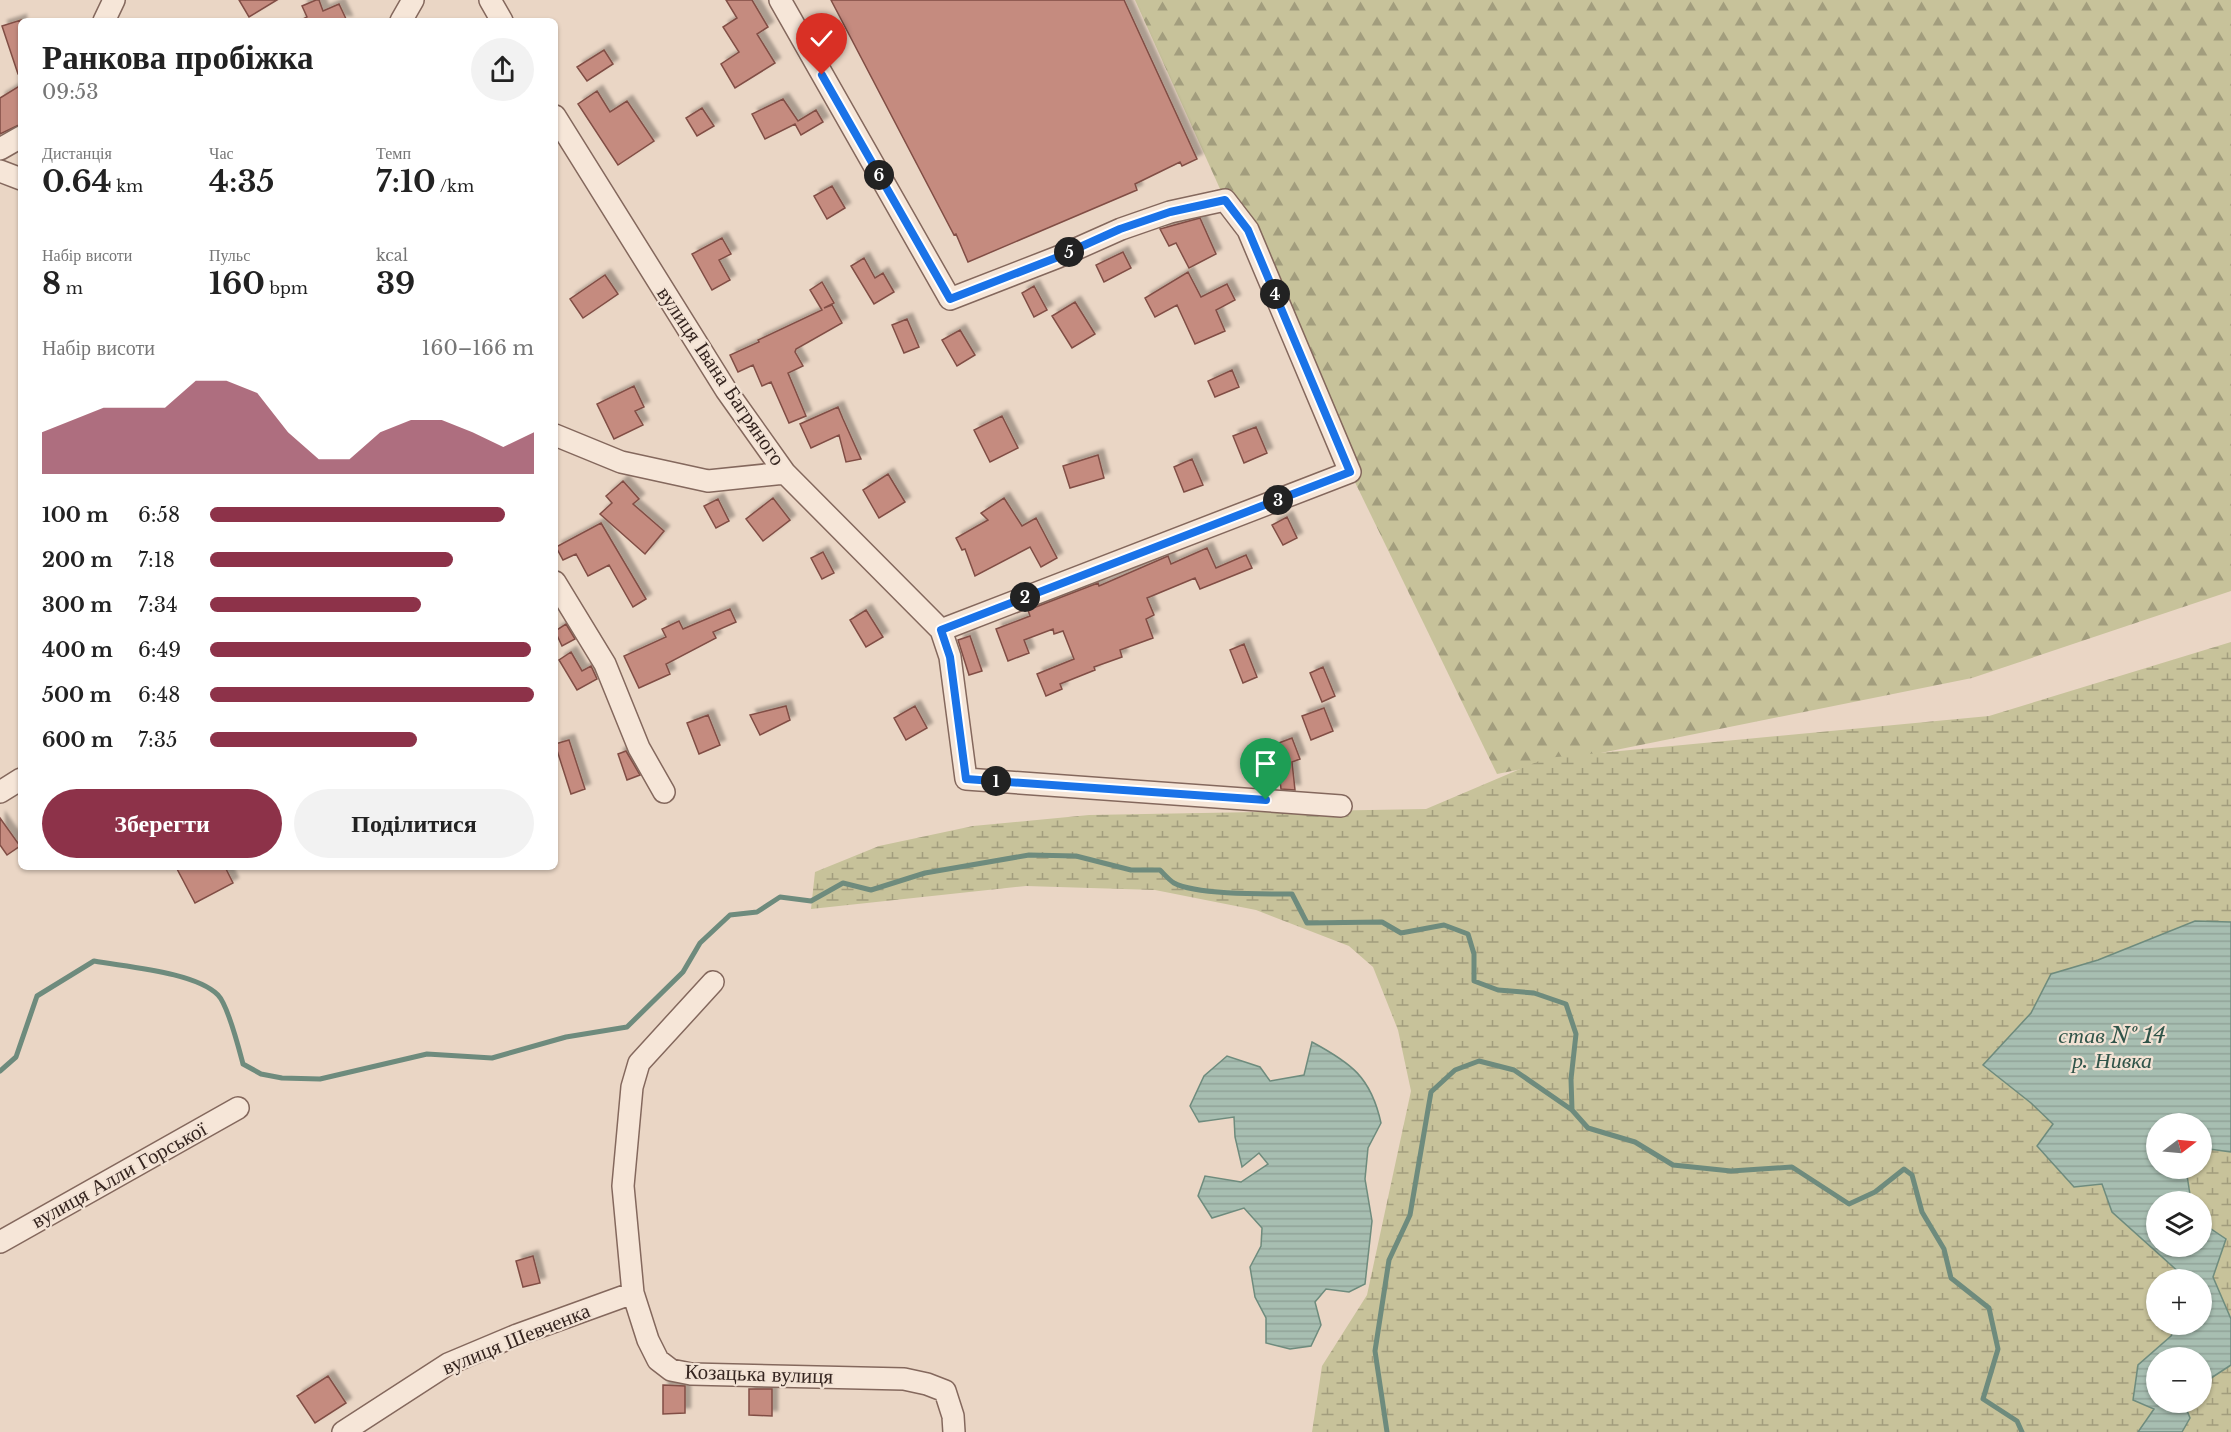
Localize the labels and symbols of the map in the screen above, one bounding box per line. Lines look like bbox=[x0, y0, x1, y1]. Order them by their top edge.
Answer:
pin bbox=[796, 13, 847, 75]
pin: 6 bbox=[864, 160, 894, 190]
pin: 5 bbox=[1054, 237, 1084, 267]
pin: 4 bbox=[1260, 279, 1290, 309]
street label: вулиця Івана Багряного bbox=[651, 282, 791, 470]
pin: 3 bbox=[1263, 485, 1293, 515]
pin: 2 bbox=[1010, 582, 1040, 612]
pin bbox=[1240, 738, 1291, 800]
pin: 1 bbox=[981, 766, 1011, 796]
water label: став № 14 р. Нивка bbox=[2058, 1022, 2166, 1074]
north arrow bbox=[2146, 1113, 2212, 1179]
street label: вулиця Алли Горської bbox=[27, 1116, 211, 1234]
street label: вулиця Шевченка bbox=[438, 1297, 594, 1381]
street label: Козацька вулиця bbox=[684, 1358, 834, 1390]

